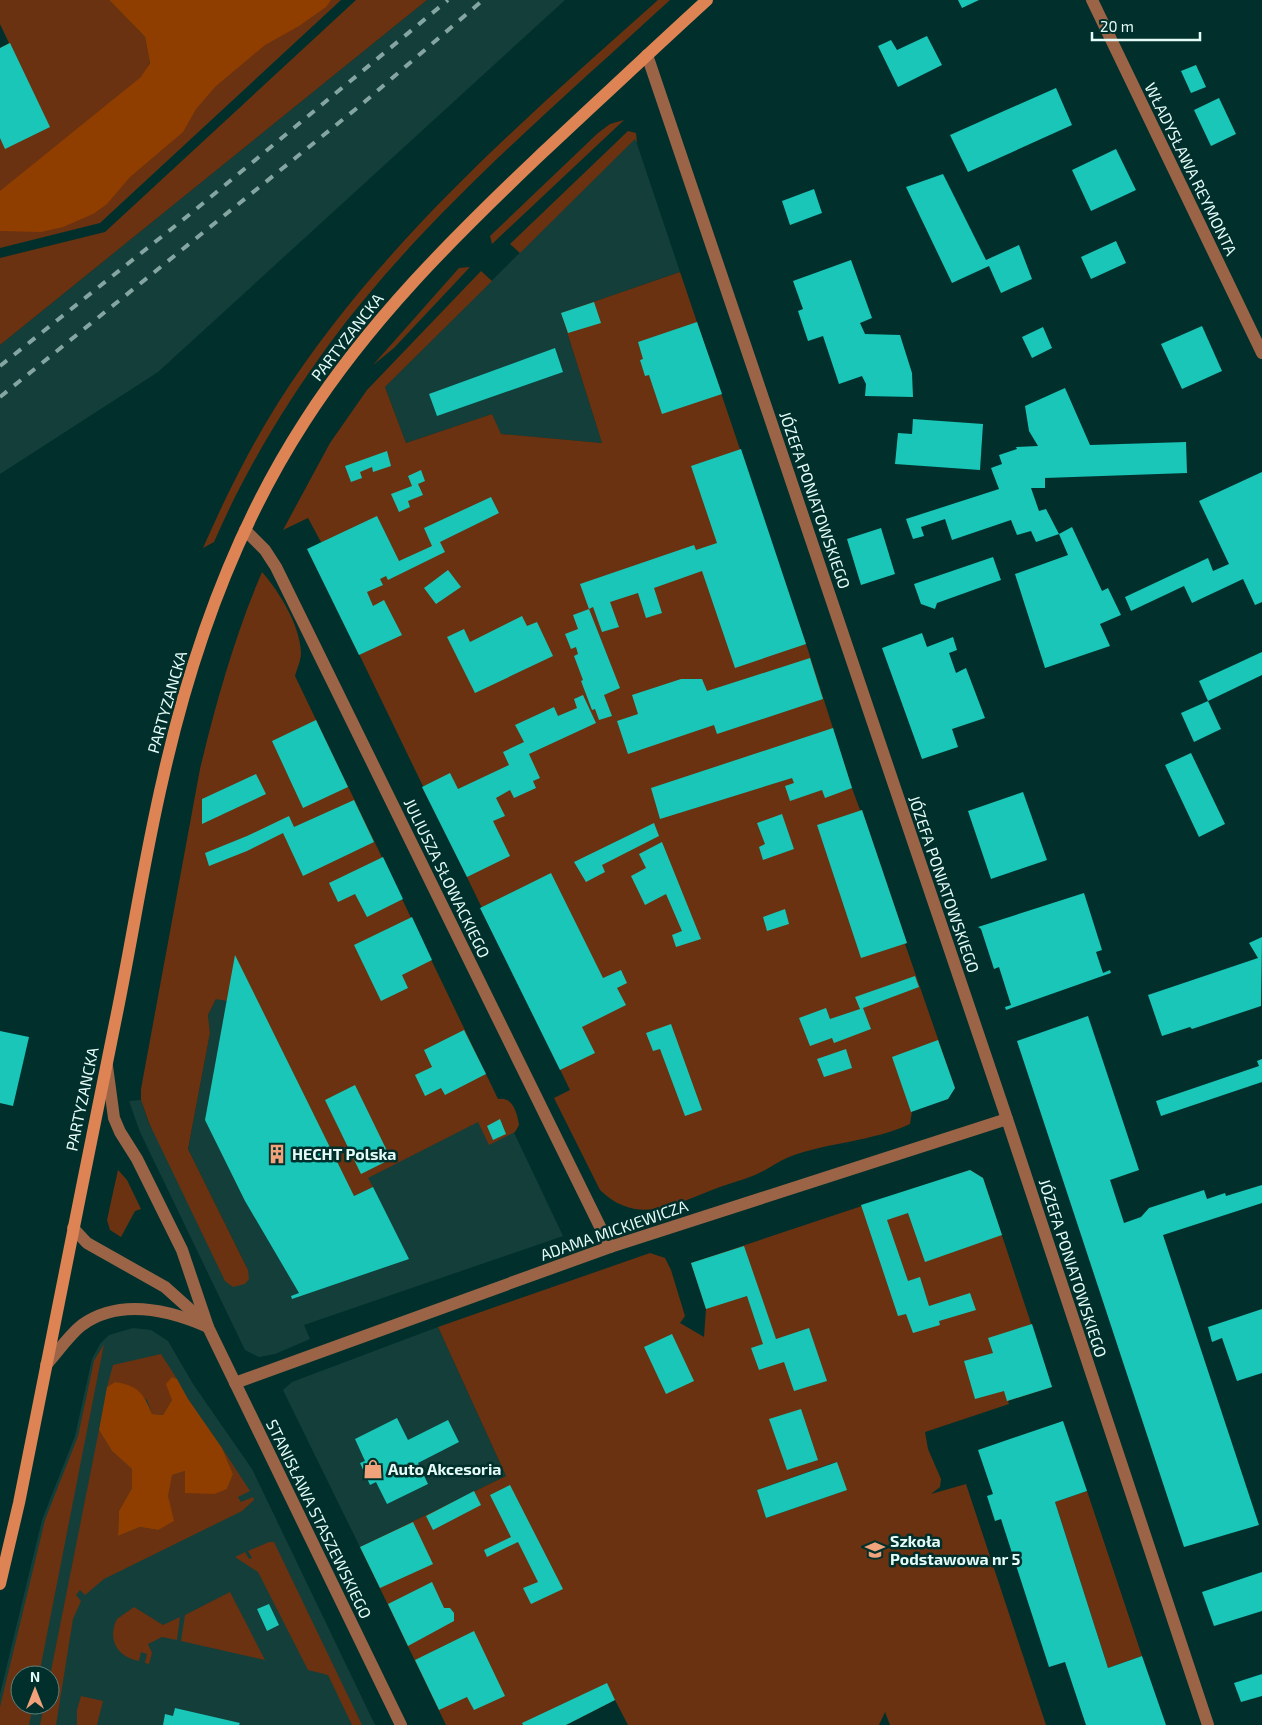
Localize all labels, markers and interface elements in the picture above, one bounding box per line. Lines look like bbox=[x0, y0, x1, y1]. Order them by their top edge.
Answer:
scale bar bbox=[1092, 10, 1200, 42]
text: 20 m bbox=[1100, 17, 1134, 35]
street label: WŁADYSŁAWA REYMONTA bbox=[1141, 79, 1242, 258]
street label: PARTYZANCKA bbox=[307, 289, 387, 384]
street label: JÓZEFA PONIATOWSKIEGO bbox=[776, 408, 855, 591]
street label: PARTYZANCKA bbox=[143, 648, 190, 755]
street label: JÓZEFA PONIATOWSKIEGO bbox=[905, 792, 984, 975]
street label: JULIUSZA SŁOWACKIEGO bbox=[401, 795, 494, 961]
street label: PARTYZANCKA bbox=[61, 1045, 102, 1153]
building icon: HECHT Polska bbox=[266, 1143, 288, 1165]
place label: HECHT Polska bbox=[292, 1144, 397, 1163]
street label: JÓZEFA PONIATOWSKIEGO bbox=[1036, 1176, 1111, 1360]
street label: ADAMA MICKIEWICZA bbox=[537, 1195, 690, 1264]
street label: STANISŁAWA STASZEWSKIEGO bbox=[263, 1416, 376, 1621]
shop icon: Auto Akcesoria bbox=[362, 1458, 384, 1480]
place label: Auto Akcesoria bbox=[388, 1459, 501, 1478]
place label: Szkoła Podstawowa nr 5 bbox=[890, 1531, 1021, 1568]
school or university icon: Szkoła Podstawowa nr 5 bbox=[864, 1539, 886, 1561]
north arrow bbox=[10, 1665, 60, 1715]
text: N bbox=[30, 1668, 40, 1685]

